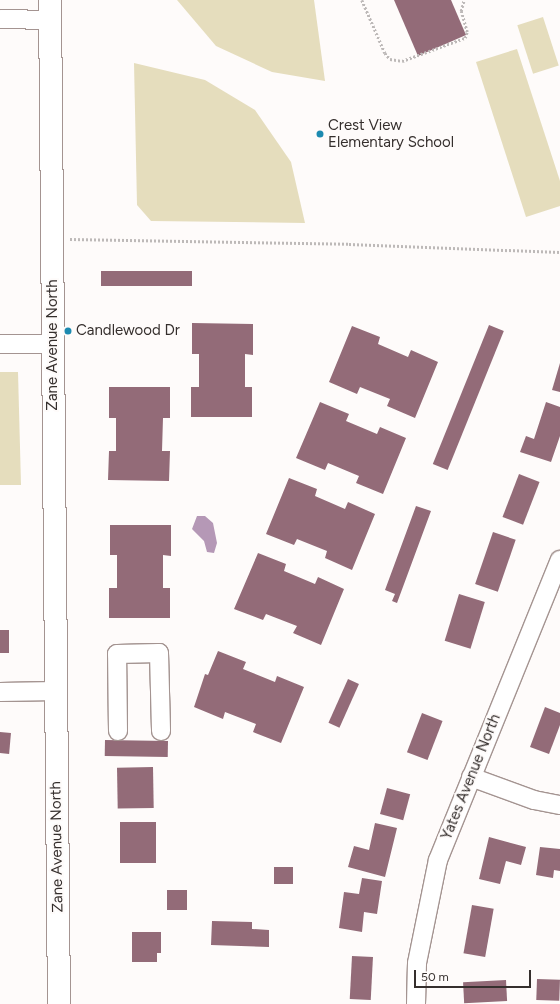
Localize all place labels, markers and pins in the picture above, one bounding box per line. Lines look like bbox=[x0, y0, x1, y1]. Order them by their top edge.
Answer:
place label: Crest View Elementary School bbox=[328, 116, 454, 151]
marker: Crest View Elementary School bbox=[315, 129, 325, 139]
place label: Candlewood Dr bbox=[76, 322, 180, 340]
marker: Candlewood Dr bbox=[63, 326, 73, 336]

